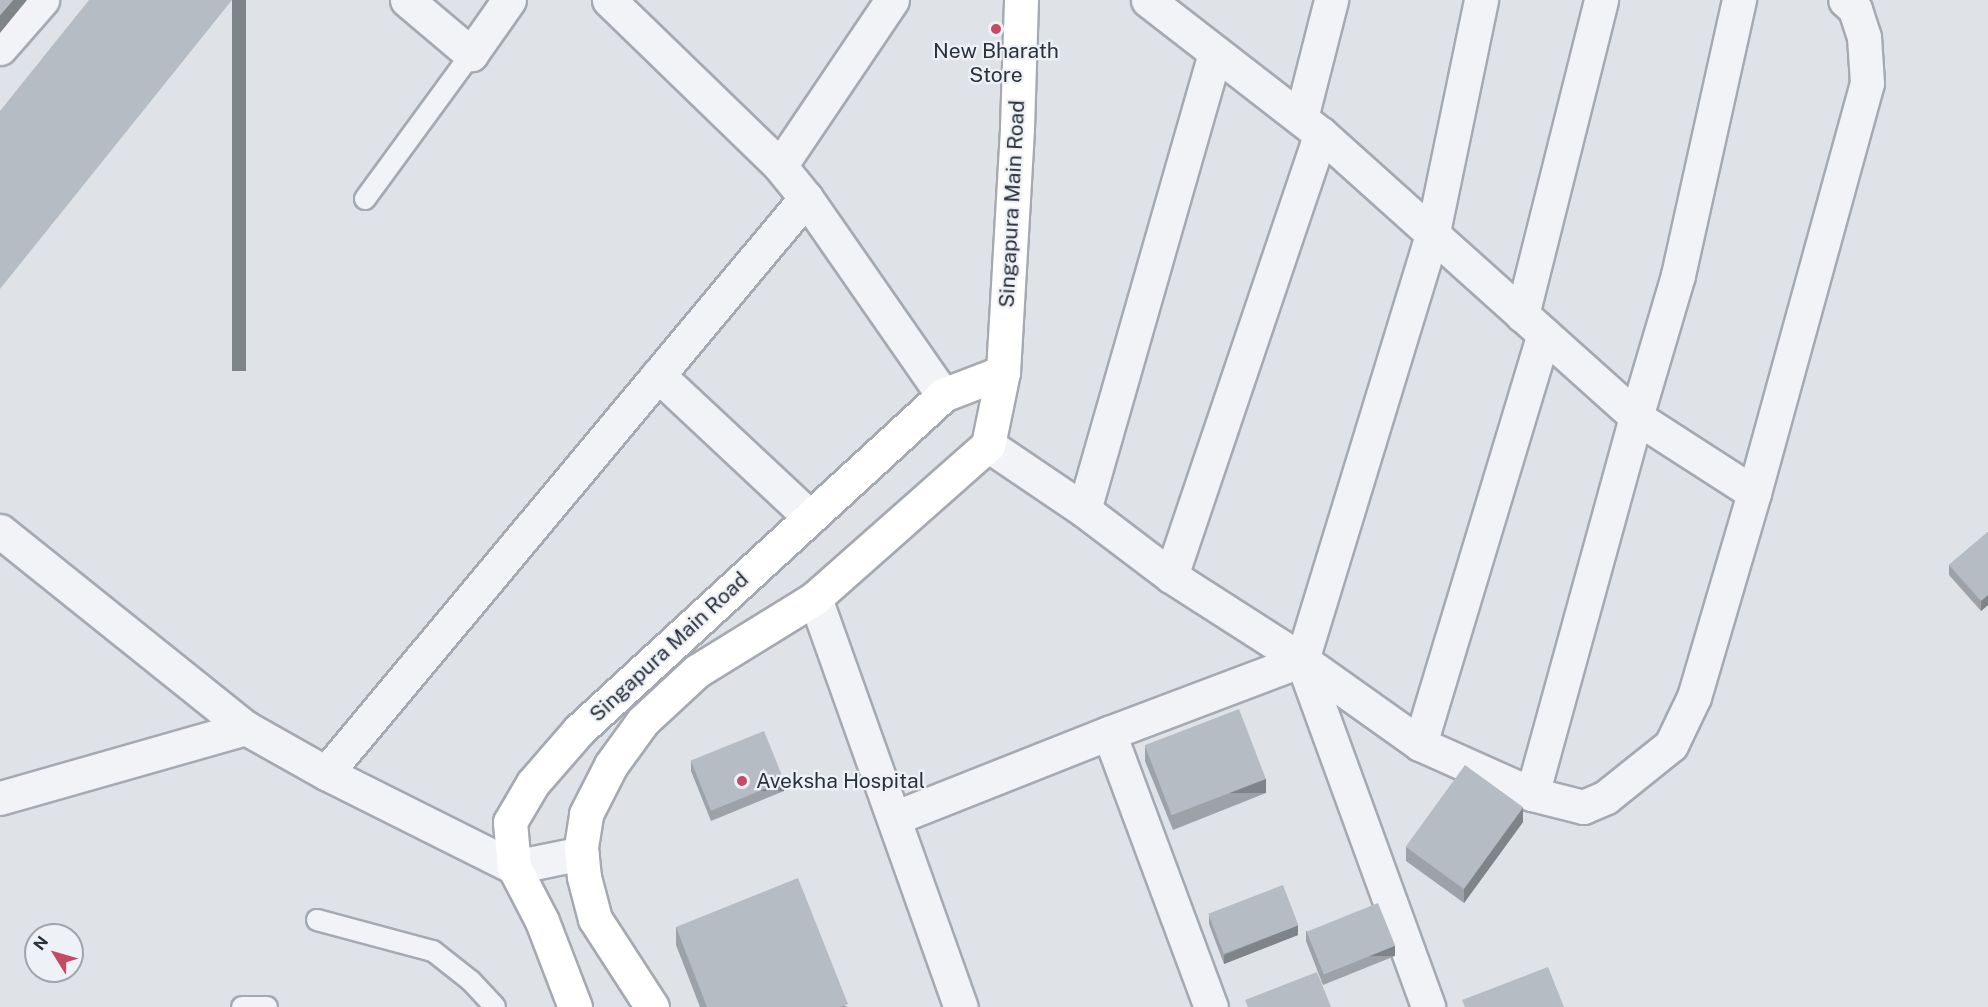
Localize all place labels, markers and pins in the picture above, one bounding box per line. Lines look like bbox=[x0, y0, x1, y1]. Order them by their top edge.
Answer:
marker: New Bharath Store bbox=[989, 22, 1003, 36]
place label: New Bharath Store bbox=[933, 38, 1059, 88]
place label: Aveksha Hospital bbox=[756, 768, 925, 794]
marker: Aveksha Hospital bbox=[733, 772, 751, 790]

